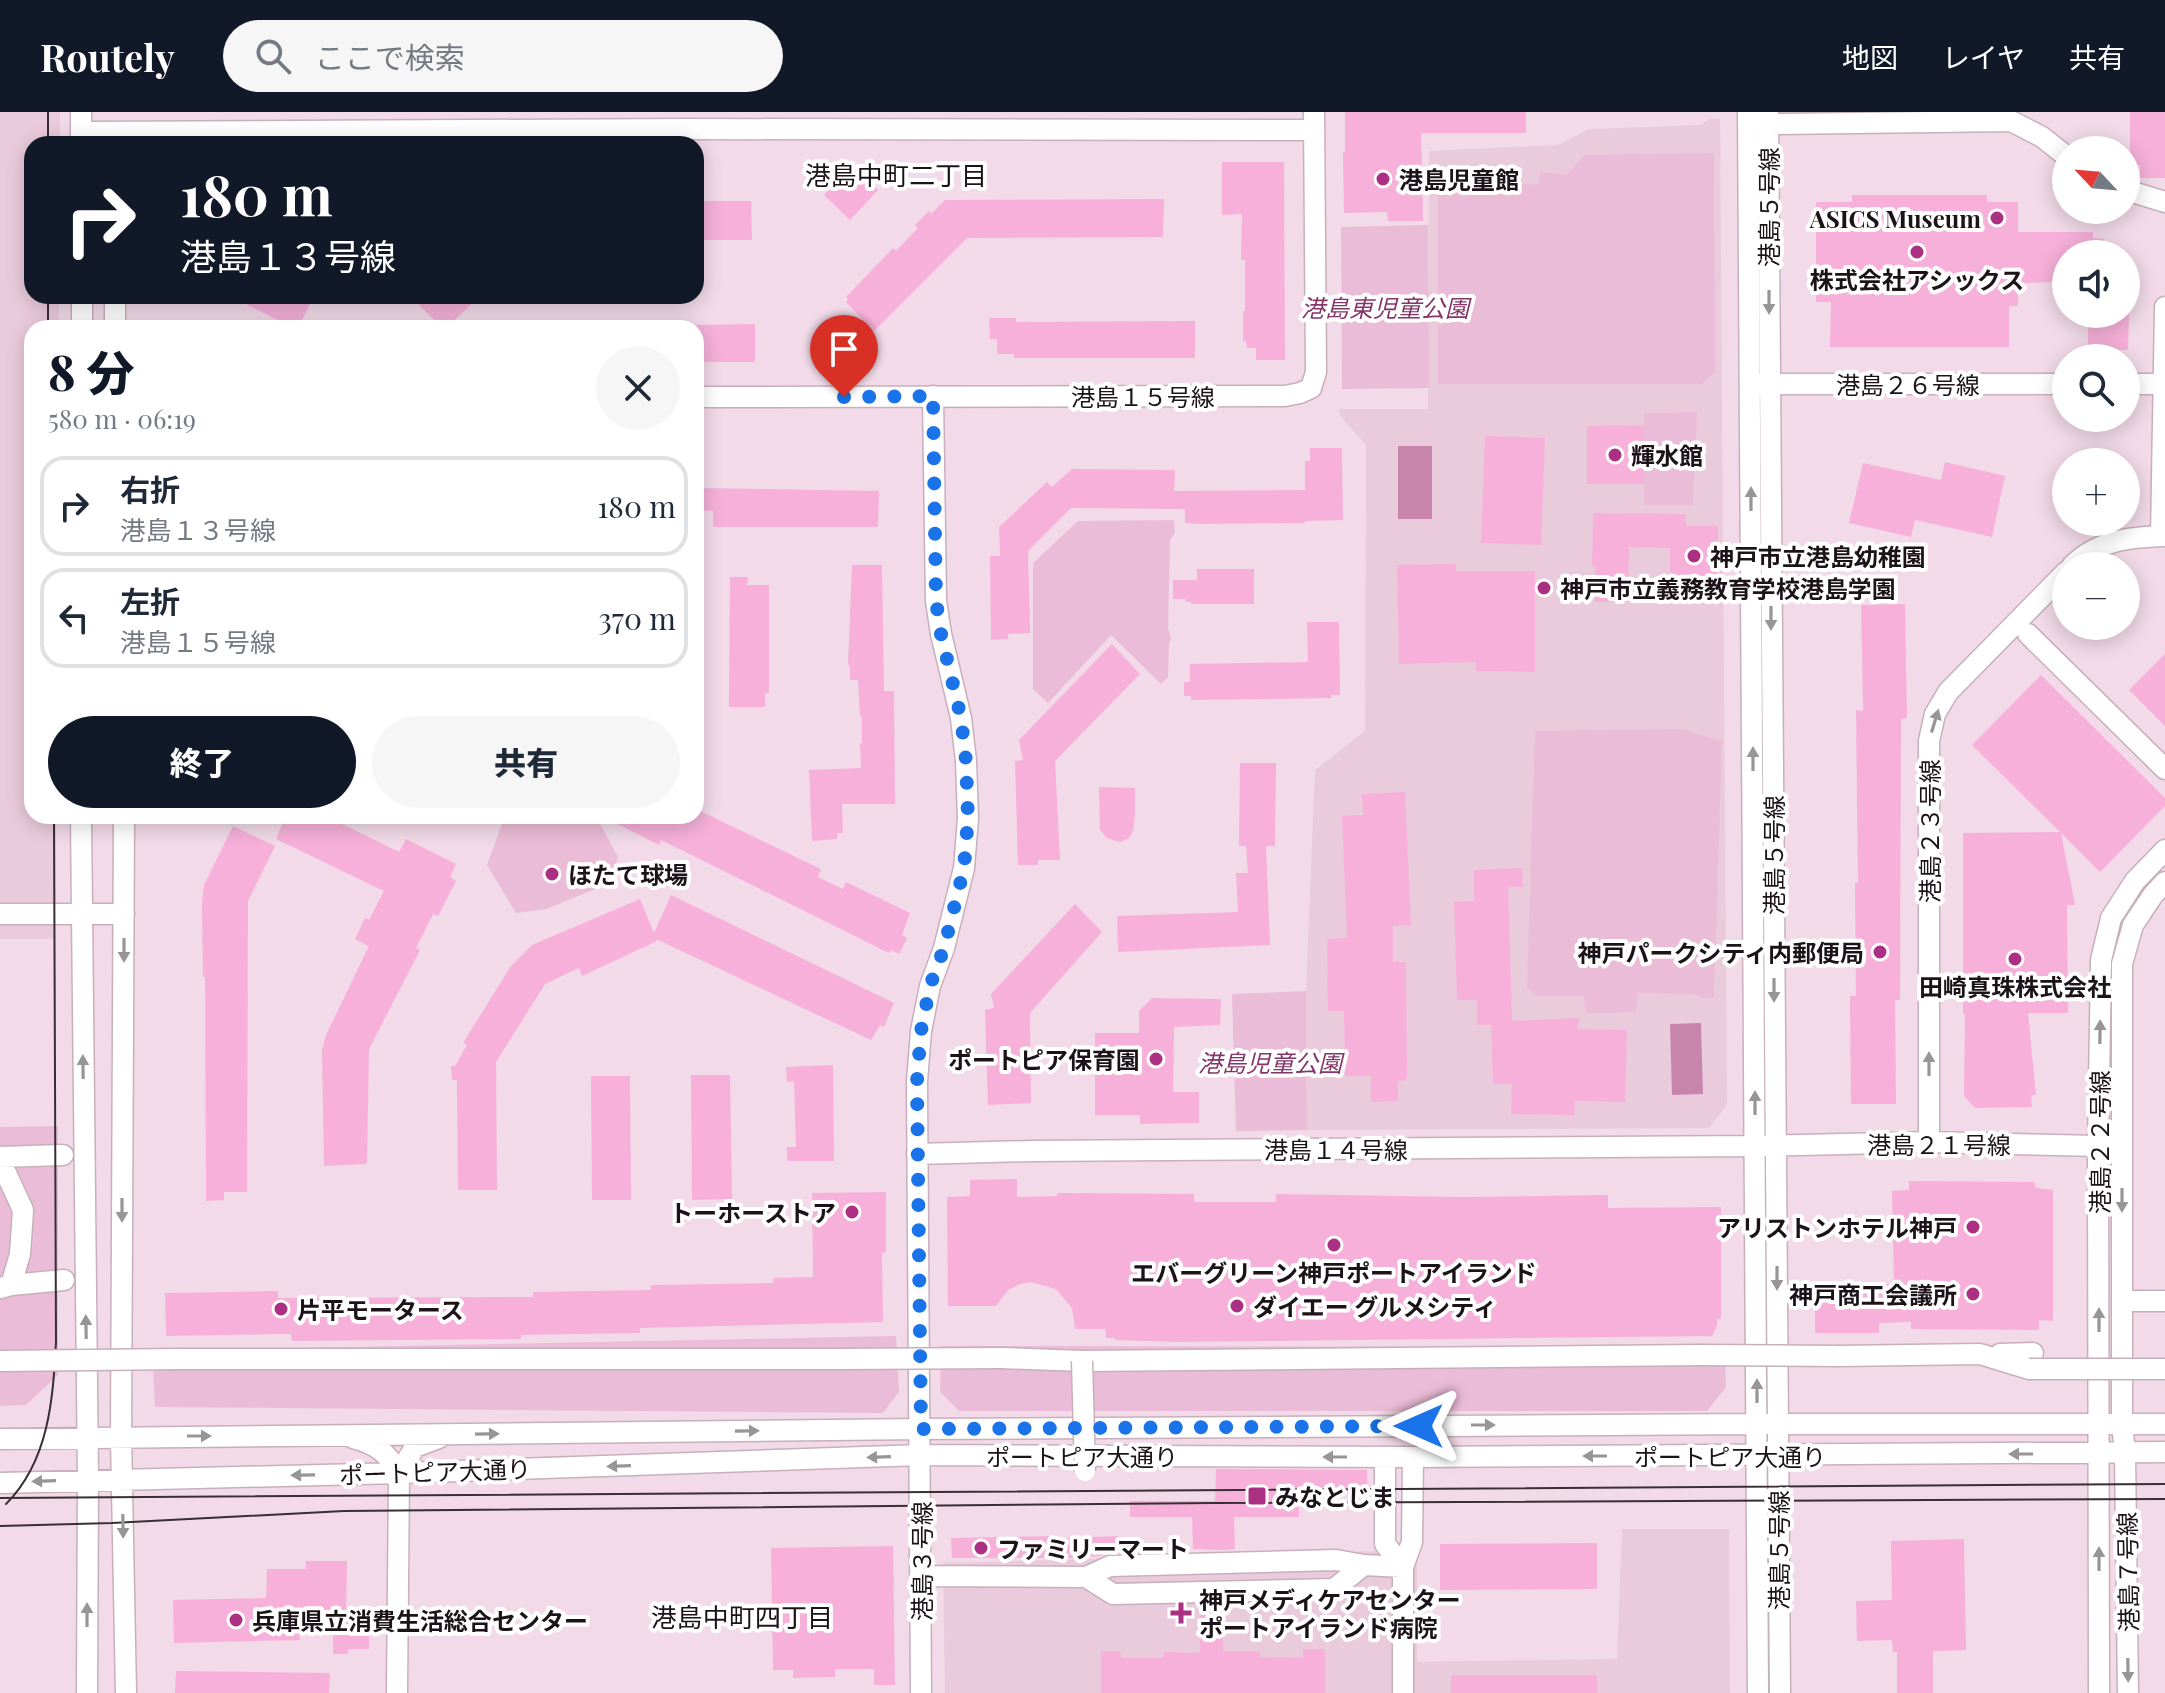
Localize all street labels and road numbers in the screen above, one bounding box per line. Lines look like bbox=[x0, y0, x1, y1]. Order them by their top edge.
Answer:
street label: 港島５号線 bbox=[1752, 147, 1784, 267]
street label: 港島２６号線 bbox=[1836, 368, 1980, 400]
street label: 港島１５号線 bbox=[1071, 380, 1215, 412]
street label: 港島２３号線 bbox=[1913, 759, 1945, 903]
street label: 港島５号線 bbox=[1757, 795, 1789, 915]
street label: 港島２２号線 bbox=[2083, 1070, 2115, 1214]
street label: 港島２１号線 bbox=[1867, 1128, 2011, 1160]
street label: 港島１４号線 bbox=[1264, 1133, 1408, 1165]
street label: ポートピア大通り bbox=[986, 1440, 1178, 1472]
street label: ポートピア大通り bbox=[1634, 1440, 1826, 1472]
street label: ポートピア大通り bbox=[339, 1452, 531, 1490]
street label: 港島５号線 bbox=[1762, 1490, 1794, 1610]
street label: 港島３号線 bbox=[905, 1501, 937, 1621]
street label: 港島７号線 bbox=[2110, 1512, 2144, 1632]

